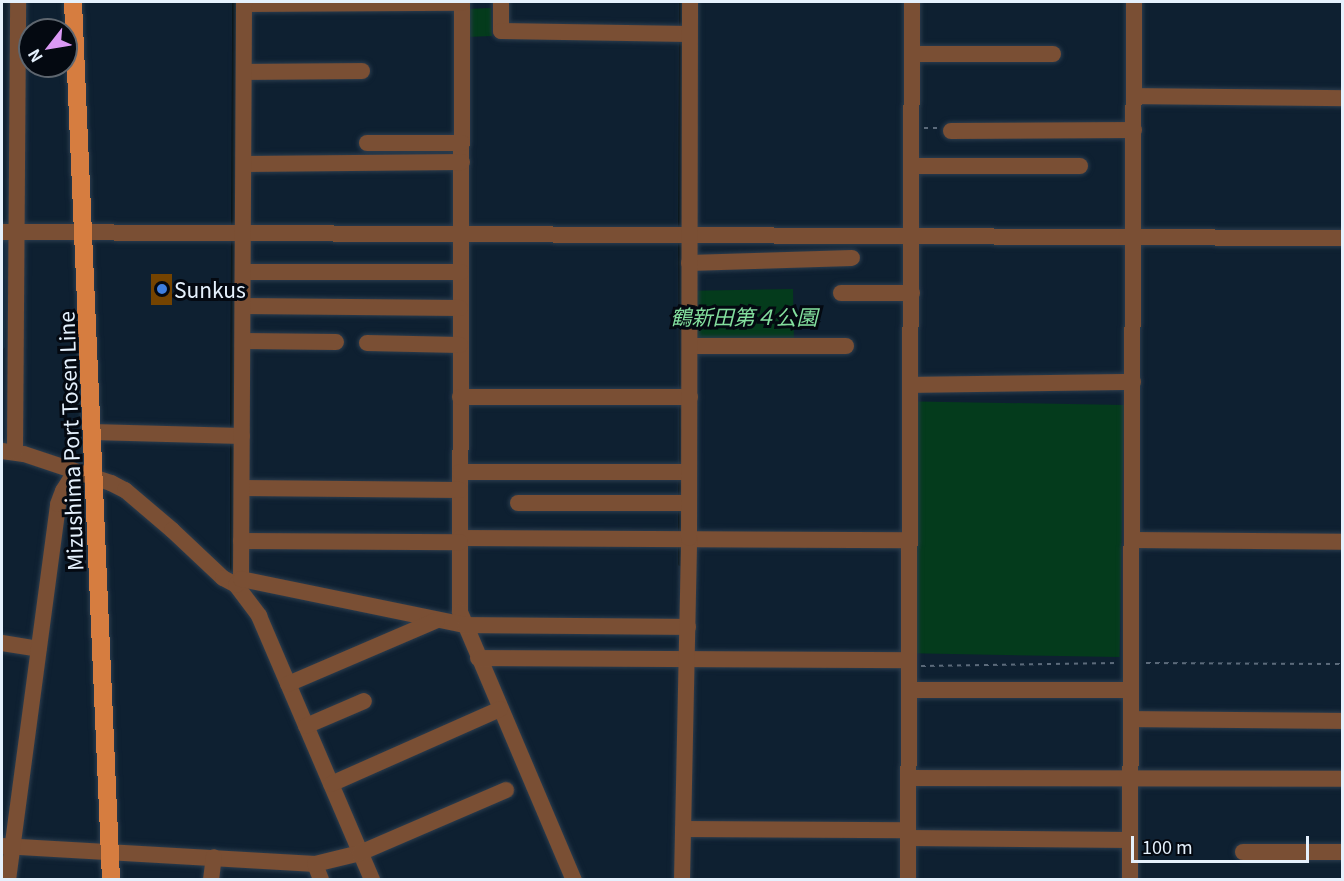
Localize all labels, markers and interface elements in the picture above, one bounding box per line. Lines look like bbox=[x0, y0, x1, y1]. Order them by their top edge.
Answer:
north arrow bbox=[18, 18, 78, 78]
text: N bbox=[21, 45, 48, 68]
place label: Sunkus bbox=[174, 276, 246, 302]
marker: Sunkus bbox=[155, 282, 169, 296]
park label: 鶴新田第４公園 bbox=[671, 303, 817, 329]
street label: Mizushima Port Tosen Line bbox=[53, 311, 87, 571]
scale bar bbox=[1134, 824, 1312, 862]
text: 100 m bbox=[1142, 833, 1193, 859]

